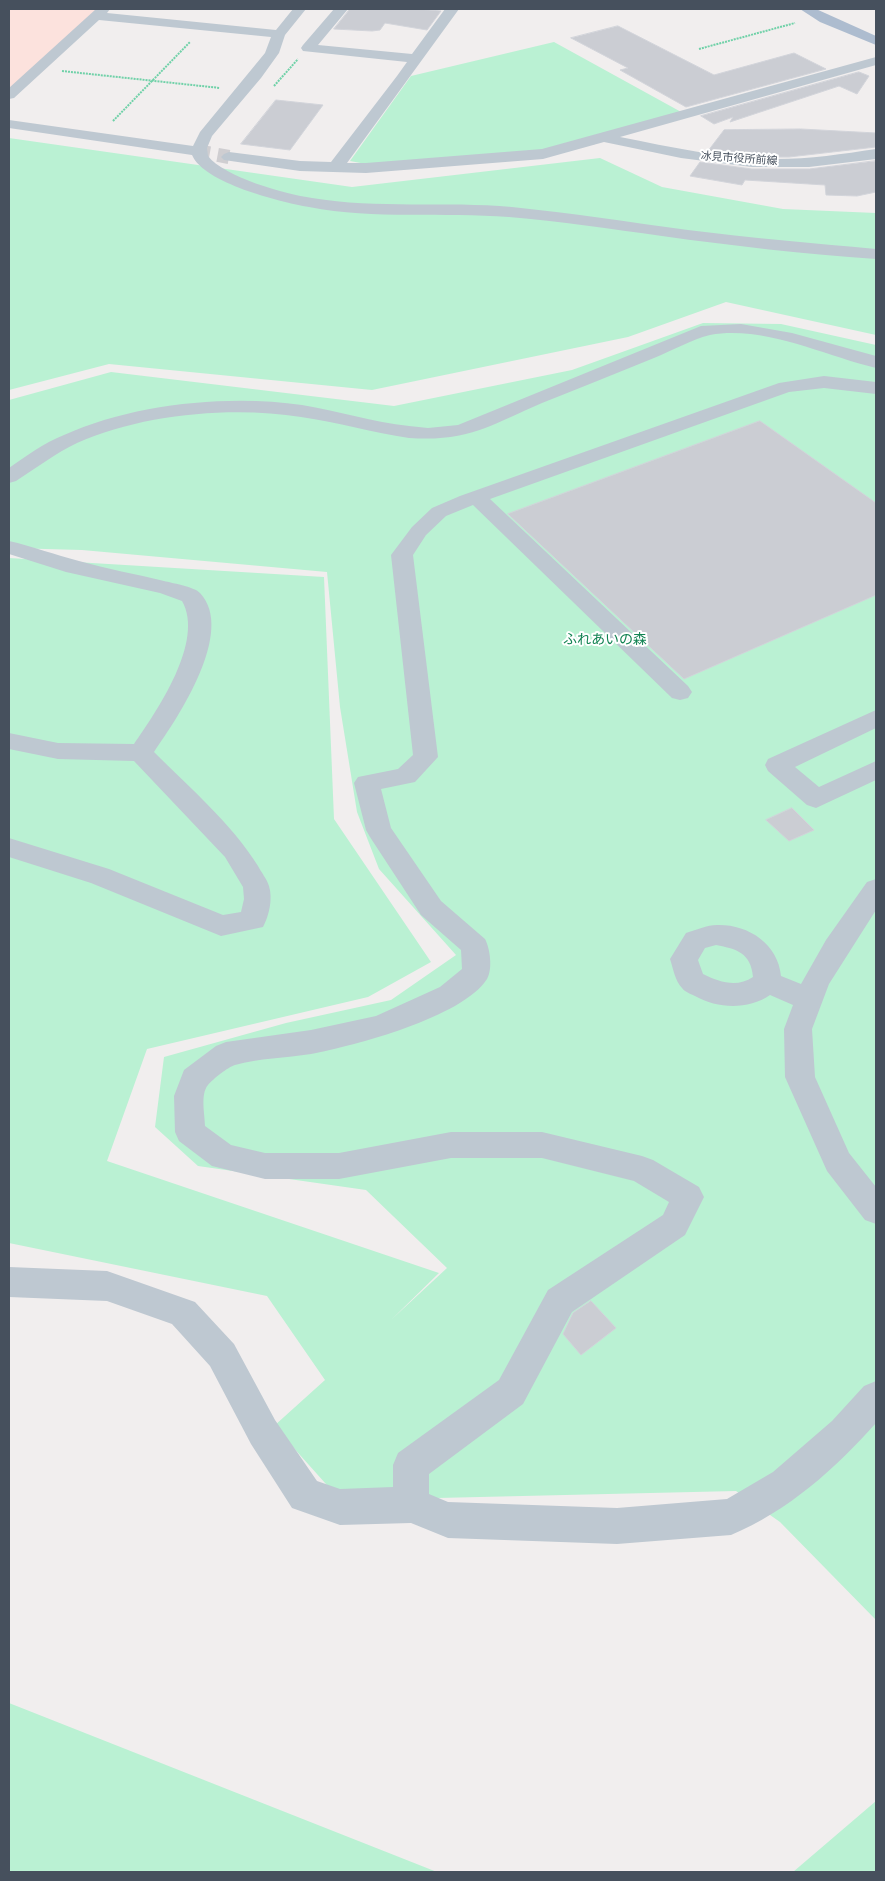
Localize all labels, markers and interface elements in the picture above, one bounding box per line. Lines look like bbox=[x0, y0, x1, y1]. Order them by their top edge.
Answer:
street label: 冰見市役所前線 bbox=[700, 150, 778, 168]
park label: ふれあいの森 bbox=[563, 632, 647, 648]

